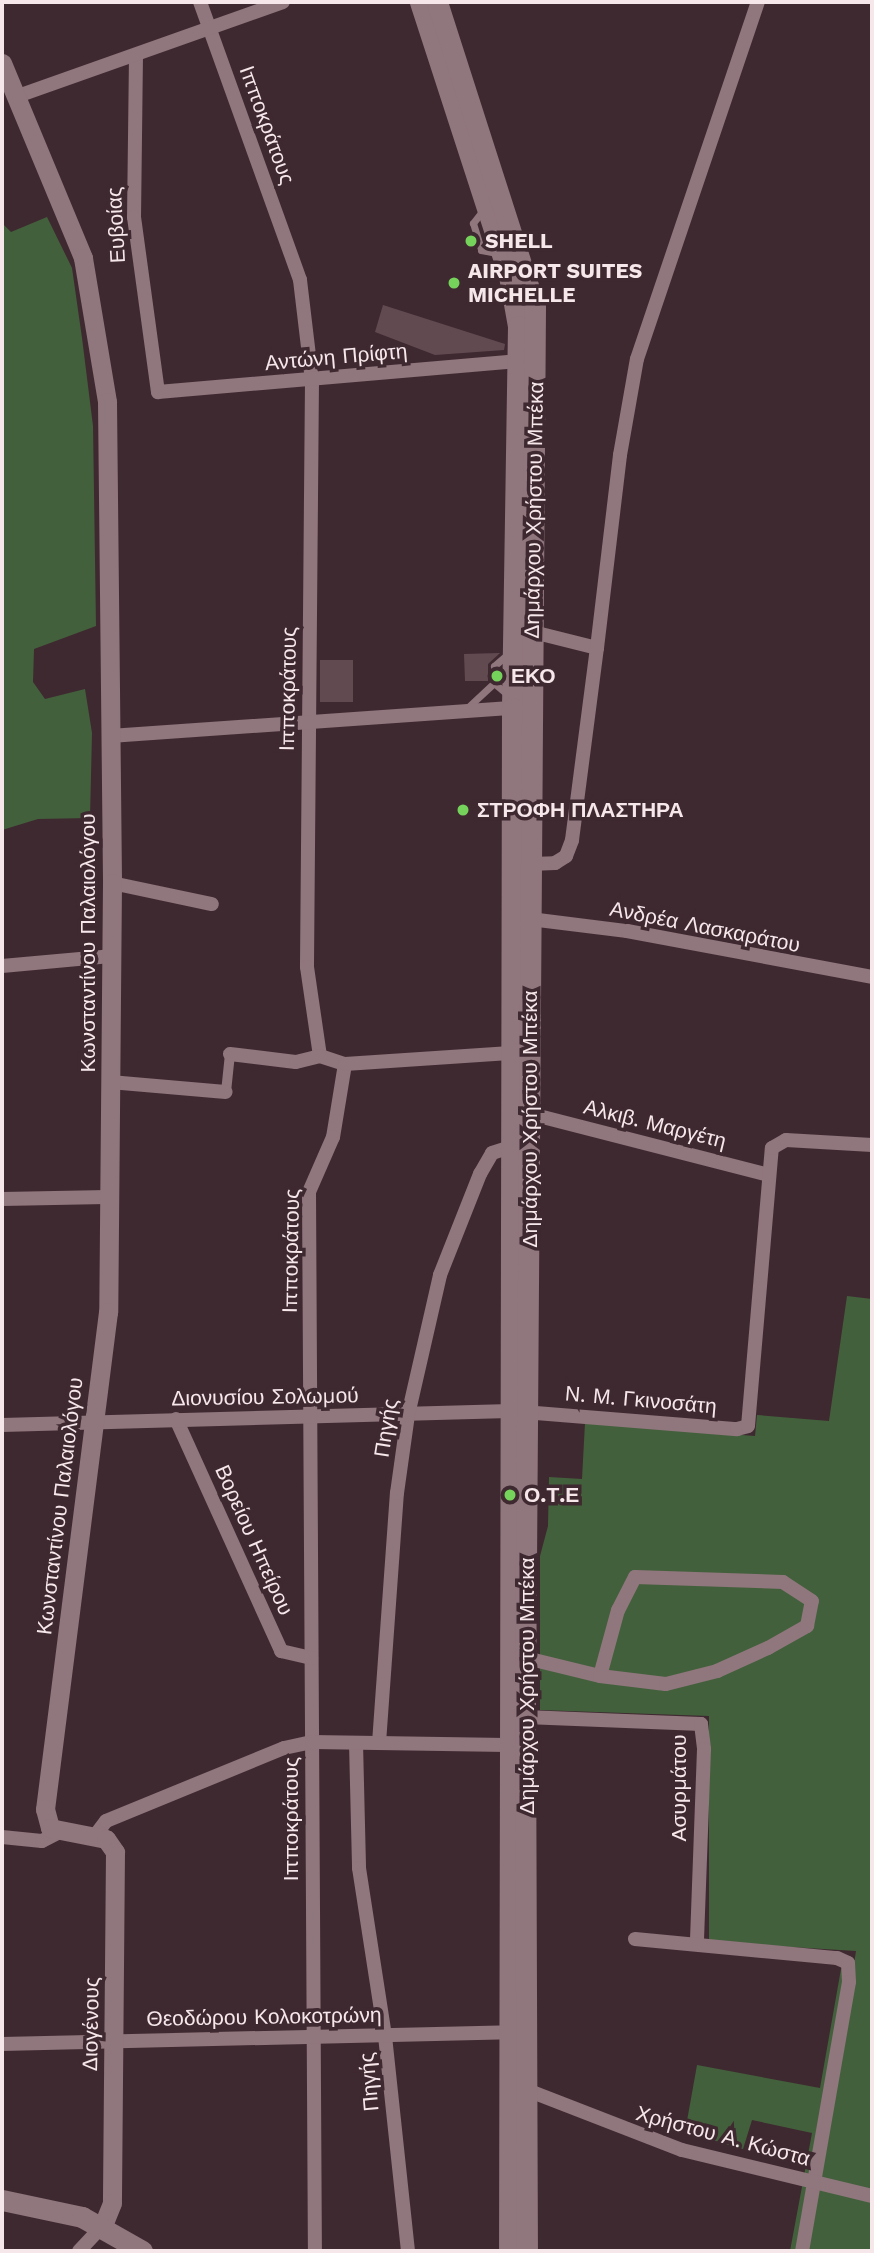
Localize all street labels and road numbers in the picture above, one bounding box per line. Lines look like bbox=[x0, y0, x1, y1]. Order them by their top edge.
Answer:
street label: Ιπποκράτους bbox=[234, 62, 300, 188]
street label: Ευβοίας bbox=[101, 186, 131, 264]
street label: Αντώνη Πρίφτη bbox=[264, 338, 408, 376]
street label: Δημάρχου Χρήστου Μπέκα bbox=[519, 381, 549, 639]
street label: Ιπποκράτους bbox=[274, 627, 302, 751]
street label: Κωνσταντίνου Παλαιολόγου bbox=[75, 813, 101, 1073]
street label: Ανδρέα Λασκαράτου bbox=[608, 896, 802, 958]
street label: Δημάρχου Χρήστου Μπέκα bbox=[517, 990, 543, 1248]
street label: Αλκιβ. Μαργέτη bbox=[581, 1094, 729, 1154]
street label: Ιπποκράτους bbox=[277, 1189, 305, 1313]
street label: Κωνσταντίνου Παλαιολόγου bbox=[32, 1376, 88, 1636]
street label: Ν. Μ. Γκινοσάτη bbox=[564, 1381, 718, 1419]
street label: Διονυσίου Σολωμού bbox=[171, 1383, 359, 1411]
street label: Πηγής bbox=[369, 1397, 403, 1459]
street label: Βορείου Ηπείρου bbox=[210, 1461, 298, 1619]
street label: Δημάρχου Χρήστου Μπέκα bbox=[514, 1557, 540, 1815]
street label: Ασυρμάτου bbox=[666, 1735, 692, 1841]
street label: Ιπποκράτους bbox=[278, 1757, 304, 1881]
street label: Διογένους bbox=[78, 1977, 104, 2071]
street label: Θεοδώρου Κολοκοτρώνη bbox=[146, 2002, 382, 2032]
street label: Πηγής bbox=[354, 2051, 384, 2113]
street label: Χρήστου Α. Κώστα bbox=[633, 2101, 813, 2171]

